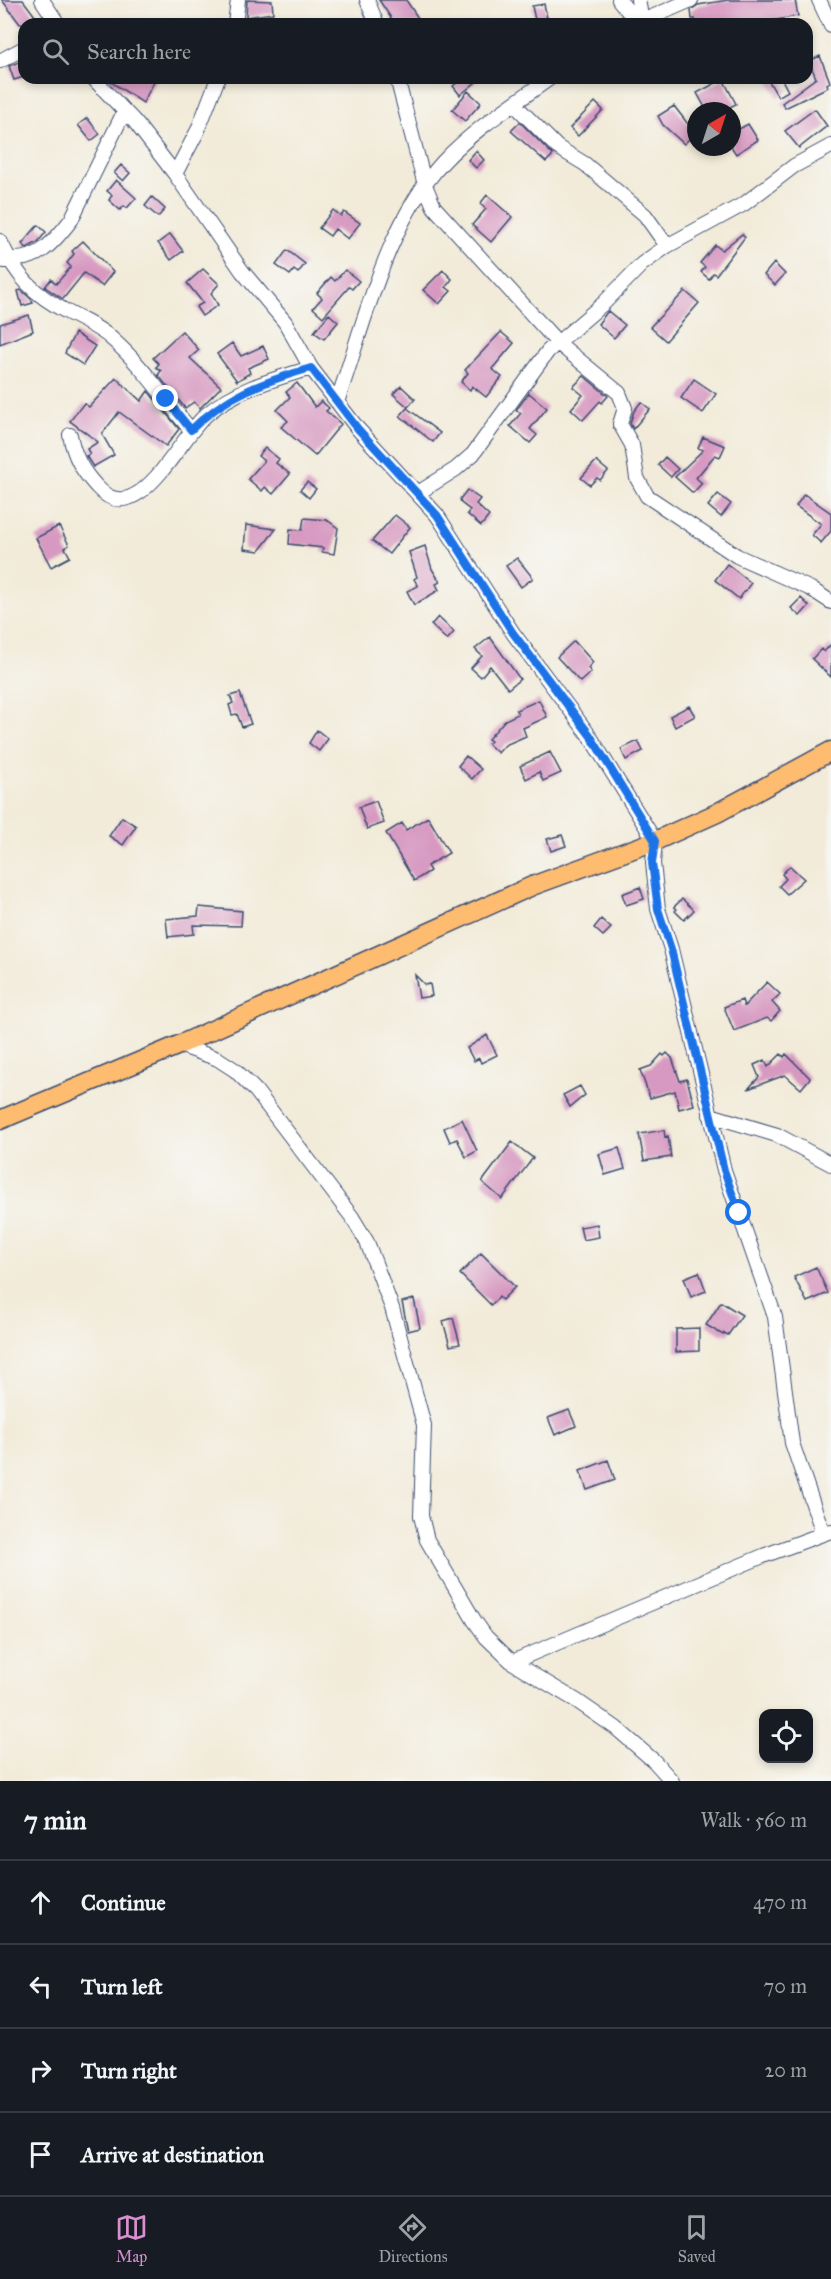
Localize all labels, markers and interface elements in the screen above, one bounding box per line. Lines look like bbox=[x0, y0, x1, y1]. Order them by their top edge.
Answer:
search box bbox=[18, 18, 813, 84]
icon: search bbox=[39, 35, 72, 68]
text: Search here bbox=[87, 38, 191, 65]
north arrow bbox=[687, 102, 741, 156]
route end bbox=[152, 385, 178, 411]
route start bbox=[725, 1199, 751, 1225]
map controls bbox=[759, 1709, 813, 1763]
button: locate bbox=[759, 1709, 813, 1763]
text: 7 min bbox=[24, 1804, 87, 1836]
text: Walk · 560 m bbox=[701, 1808, 807, 1832]
icon: ahead bbox=[24, 1886, 57, 1919]
text: Continue bbox=[81, 1889, 166, 1916]
text: 470 m bbox=[753, 1890, 807, 1914]
icon: left bbox=[24, 1970, 57, 2003]
text: Turn left bbox=[81, 1973, 163, 2000]
text: 70 m bbox=[764, 1974, 807, 1998]
icon: right bbox=[24, 2054, 57, 2087]
text: Turn right bbox=[81, 2057, 177, 2084]
text: 20 m bbox=[764, 2058, 807, 2082]
icon: arrive bbox=[24, 2138, 57, 2171]
text: Arrive at destination bbox=[81, 2141, 264, 2168]
tab: Map bbox=[115, 2211, 148, 2266]
tab: Directions bbox=[378, 2211, 447, 2266]
tab: Saved bbox=[678, 2211, 716, 2266]

